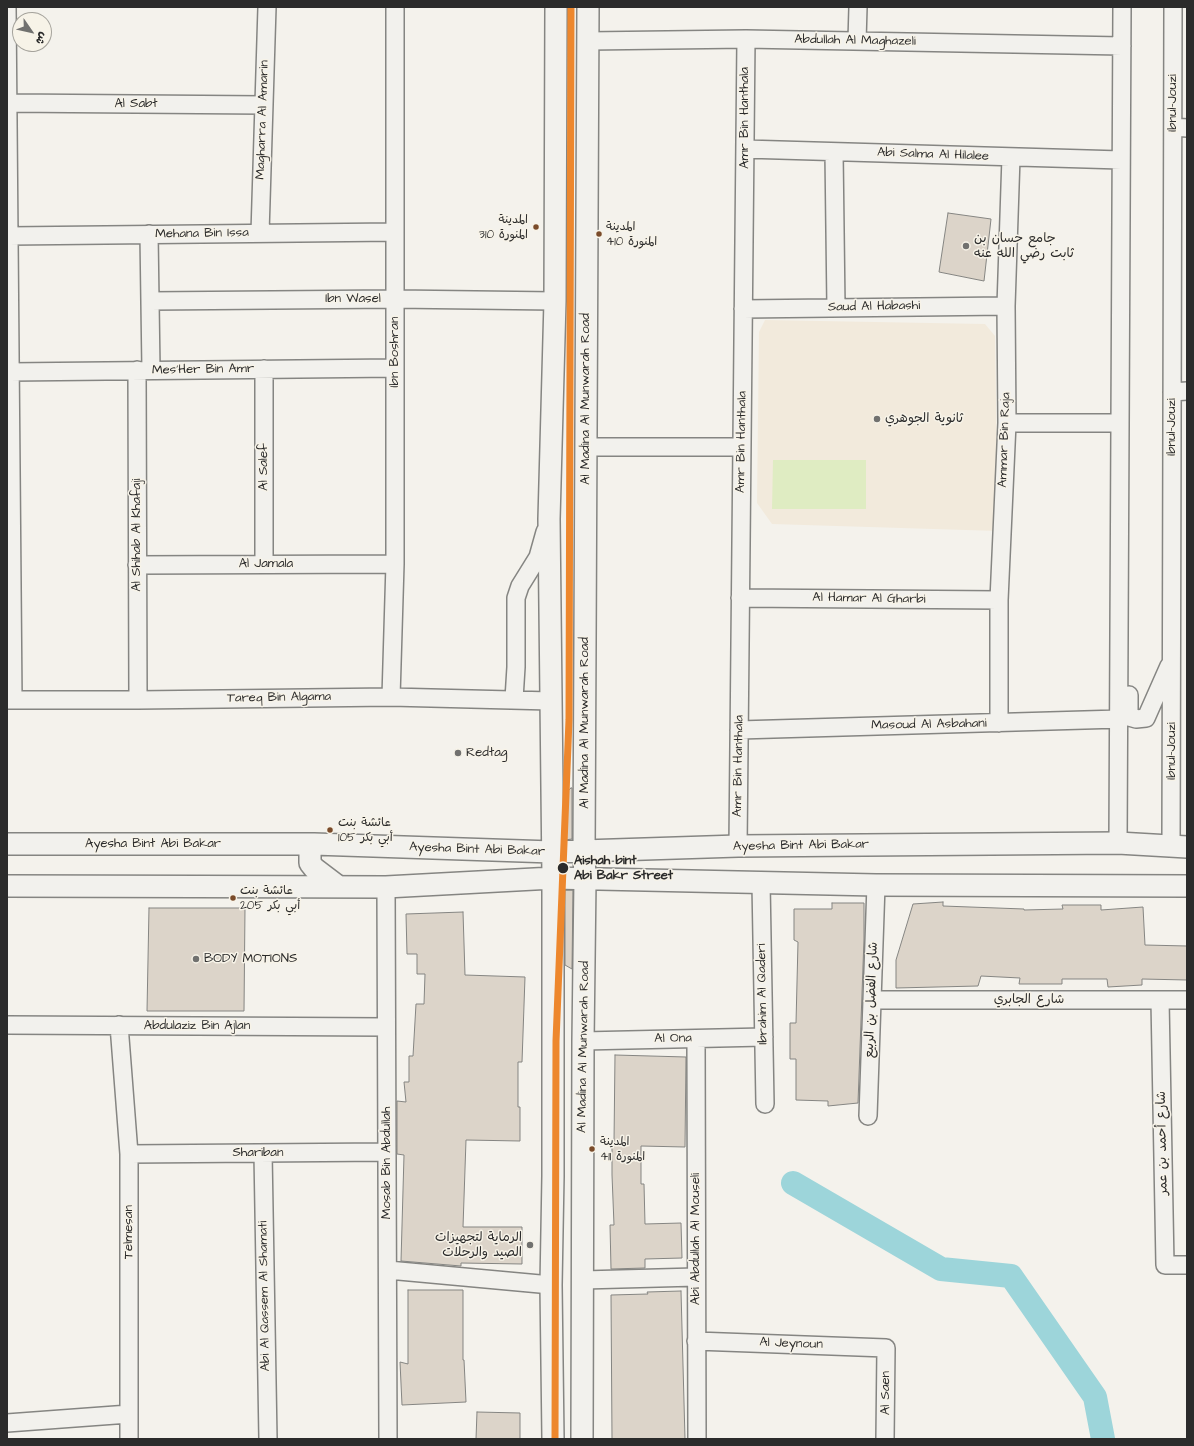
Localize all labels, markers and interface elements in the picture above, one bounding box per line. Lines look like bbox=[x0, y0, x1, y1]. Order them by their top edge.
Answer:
north arrow bbox=[12, 12, 52, 52]
text: ش bbox=[32, 29, 51, 48]
street label: Abdullah Al Maghazeli bbox=[794, 32, 916, 50]
street label: Magharra Al Amarin bbox=[253, 60, 273, 180]
street label: Amr Bin Hanthala bbox=[737, 67, 753, 169]
street label: Ibnul-Jouzi bbox=[1165, 74, 1181, 132]
street label: Al Sabt bbox=[114, 96, 158, 112]
street label: Abi Salma Al Hilalee bbox=[877, 145, 989, 165]
place label: المدينة المنورة 310 bbox=[479, 213, 528, 241]
place label: المدينة المنورة 410 bbox=[606, 220, 657, 248]
marker: المدينة المنورة 310 bbox=[531, 222, 541, 232]
street label: Mehana Bin Issa bbox=[155, 225, 249, 243]
marker: المدينة المنورة 410 bbox=[594, 229, 604, 239]
place label: جامع حسان بن ثابت رضي الله عنه bbox=[974, 231, 1074, 262]
marker: جامع حسان بن ثابت رضي الله عنه bbox=[961, 241, 971, 251]
street label: Ibn Wasel bbox=[325, 291, 381, 307]
street label: Saud Al Habashi bbox=[828, 298, 920, 316]
street label: Al Madina Al Munwarah Road bbox=[578, 313, 594, 485]
street label: Ibn Boshran bbox=[387, 317, 403, 387]
street label: Mes'Her Bin Amr bbox=[152, 361, 254, 379]
street label: Amr Bin Hanthala bbox=[733, 391, 751, 493]
street label: Ammar Bin Raja bbox=[996, 392, 1014, 488]
street label: Ibnul-Jouzi bbox=[1164, 398, 1180, 456]
place label: ثانوية الجوهري bbox=[885, 411, 963, 427]
marker: ثانوية الجوهري bbox=[872, 414, 882, 424]
street label: Al Salef bbox=[256, 443, 272, 491]
street label: Al Shihab Al Khafaji bbox=[129, 478, 145, 592]
street label: Al Jamala bbox=[239, 556, 293, 572]
street label: Al Hamar Al Gharbi bbox=[812, 590, 926, 608]
street label: Al Madina Al Munwarah Road bbox=[577, 637, 593, 809]
street label: Tareq Bin Algama bbox=[227, 689, 331, 707]
street label: Amr Bin Hanthala bbox=[730, 715, 748, 817]
street label: Masoud Al Asbahani bbox=[871, 716, 987, 734]
street label: Ibnul-Jouzi bbox=[1164, 722, 1180, 780]
place label: Redtag bbox=[466, 745, 508, 761]
marker: Redtag bbox=[453, 748, 463, 758]
place label: عائشة بنت أبي بكر 105 bbox=[338, 816, 393, 844]
marker: عائشة بنت أبي بكر 105 bbox=[325, 825, 335, 835]
street label: Ayesha Bint Abi Bakar bbox=[85, 836, 221, 852]
street label: Ayesha Bint Abi Bakar bbox=[733, 837, 869, 855]
street label: Ayesha Bint Abi Bakar bbox=[409, 840, 545, 860]
place label: Aishah bint Abi Bakr Street bbox=[574, 853, 673, 884]
marker: Aishah bint Abi Bakr Street bbox=[556, 861, 570, 875]
place label: عائشة بنت أبي بكر 205 bbox=[240, 884, 300, 912]
marker: عائشة بنت أبي بكر 205 bbox=[228, 893, 238, 903]
street label: شارع الفضل بن الربيع bbox=[862, 941, 882, 1059]
street label: Ibrahim Al Qaderi bbox=[754, 943, 772, 1045]
place label: BODY MOTIONS bbox=[204, 951, 297, 967]
marker: BODY MOTIONS bbox=[191, 954, 201, 964]
street label: Al Madina Al Munwarah Road bbox=[575, 961, 593, 1133]
street label: شارع الجابري bbox=[994, 992, 1064, 1008]
street label: Abdulaziz Bin Ajlan bbox=[144, 1018, 250, 1034]
street label: Al Ona bbox=[654, 1031, 692, 1047]
street label: شارع أحمد بن عمر bbox=[1154, 1091, 1172, 1195]
street label: Mosab Bin Abdullah bbox=[379, 1107, 395, 1219]
place label: المدينة المنورة 411 bbox=[600, 1135, 645, 1163]
marker: المدينة المنورة 411 bbox=[587, 1144, 597, 1154]
street label: Shariban bbox=[233, 1145, 283, 1161]
street label: Abi Abdullah Al Mouseli bbox=[688, 1173, 704, 1305]
street label: Telmesan bbox=[121, 1205, 137, 1259]
street label: Abi Al Qassem Al Shamati bbox=[256, 1221, 274, 1371]
place label: الرماية لتجهيزات الصيد والرحلات bbox=[435, 1230, 522, 1261]
marker: الرماية لتجهيزات الصيد والرحلات bbox=[525, 1240, 535, 1250]
street label: Al Jeynoun bbox=[759, 1335, 823, 1353]
street label: Al Saen bbox=[878, 1371, 894, 1415]

